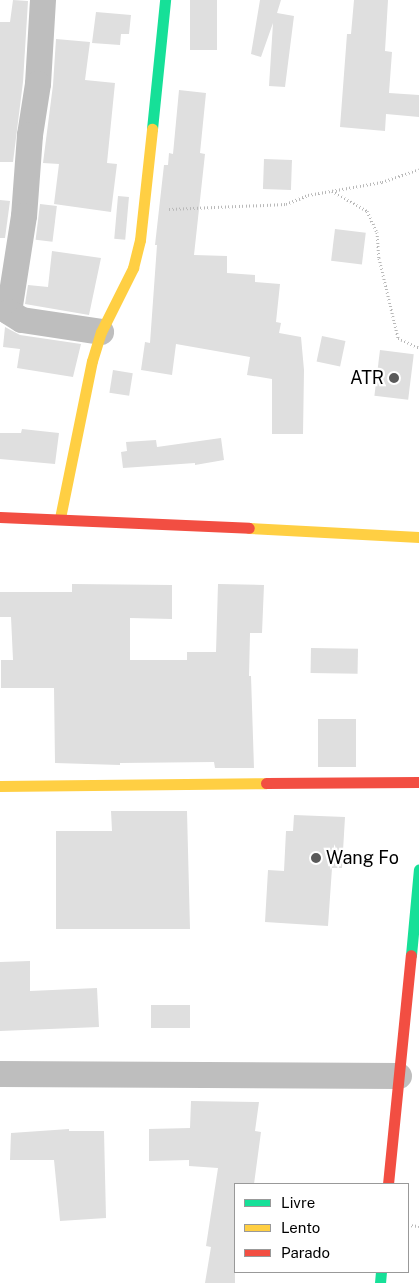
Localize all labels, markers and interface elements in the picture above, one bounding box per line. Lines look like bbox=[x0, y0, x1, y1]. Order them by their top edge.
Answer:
place label: ATR bbox=[350, 367, 384, 389]
marker: ATR bbox=[388, 372, 400, 384]
place label: Wang Fo bbox=[326, 847, 399, 869]
marker: Wang Fo bbox=[310, 852, 322, 864]
legend bbox=[234, 1183, 409, 1273]
text: Livre bbox=[281, 1194, 315, 1211]
text: Lento bbox=[281, 1219, 320, 1236]
text: Parado bbox=[281, 1244, 330, 1261]

